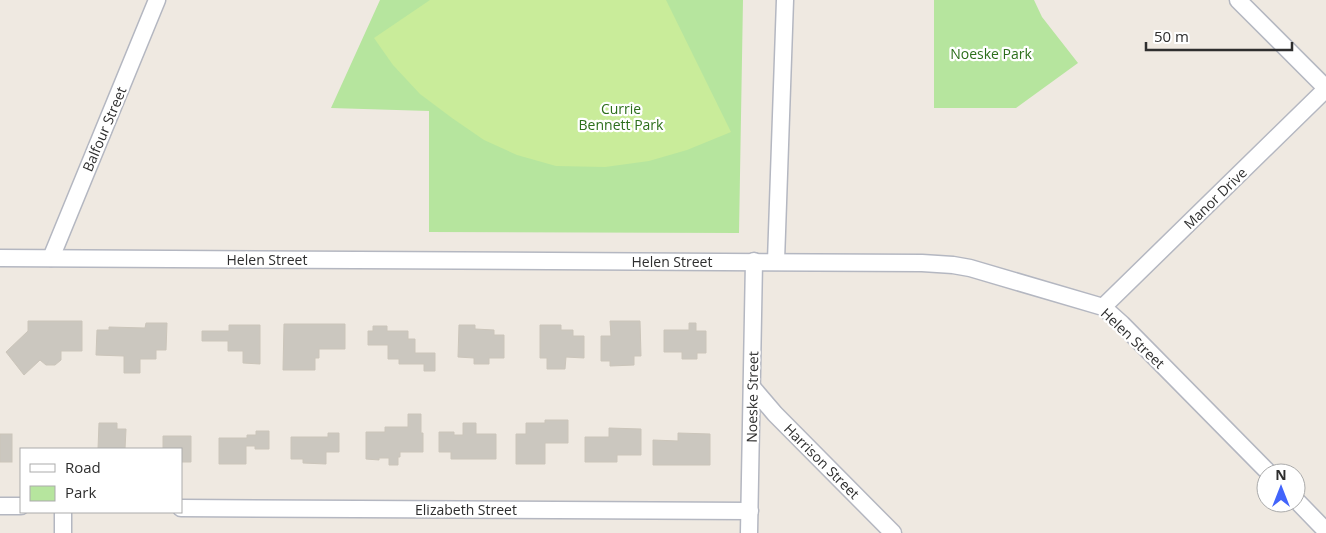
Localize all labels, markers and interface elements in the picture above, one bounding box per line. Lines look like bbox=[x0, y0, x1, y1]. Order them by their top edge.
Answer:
scale bar bbox=[1146, 20, 1292, 52]
text: 50 m bbox=[1154, 26, 1189, 46]
park label: Noeske Park bbox=[950, 44, 1032, 63]
street label: Balfour Street bbox=[78, 84, 130, 174]
park label: Currie Bennett Park bbox=[579, 99, 664, 134]
street label: Manor Drive bbox=[1179, 163, 1251, 233]
street label: Helen Street bbox=[227, 250, 307, 269]
street label: Helen Street bbox=[632, 252, 712, 271]
street label: Helen Street bbox=[1097, 303, 1169, 373]
street label: Noeske Street bbox=[742, 351, 762, 443]
street label: Harrison Street bbox=[780, 419, 864, 503]
legend bbox=[20, 448, 182, 513]
text: Road bbox=[65, 457, 101, 477]
north arrow bbox=[1256, 463, 1306, 513]
text: N bbox=[1275, 465, 1287, 484]
text: Park bbox=[65, 482, 96, 502]
street label: Elizabeth Street bbox=[415, 500, 517, 519]

